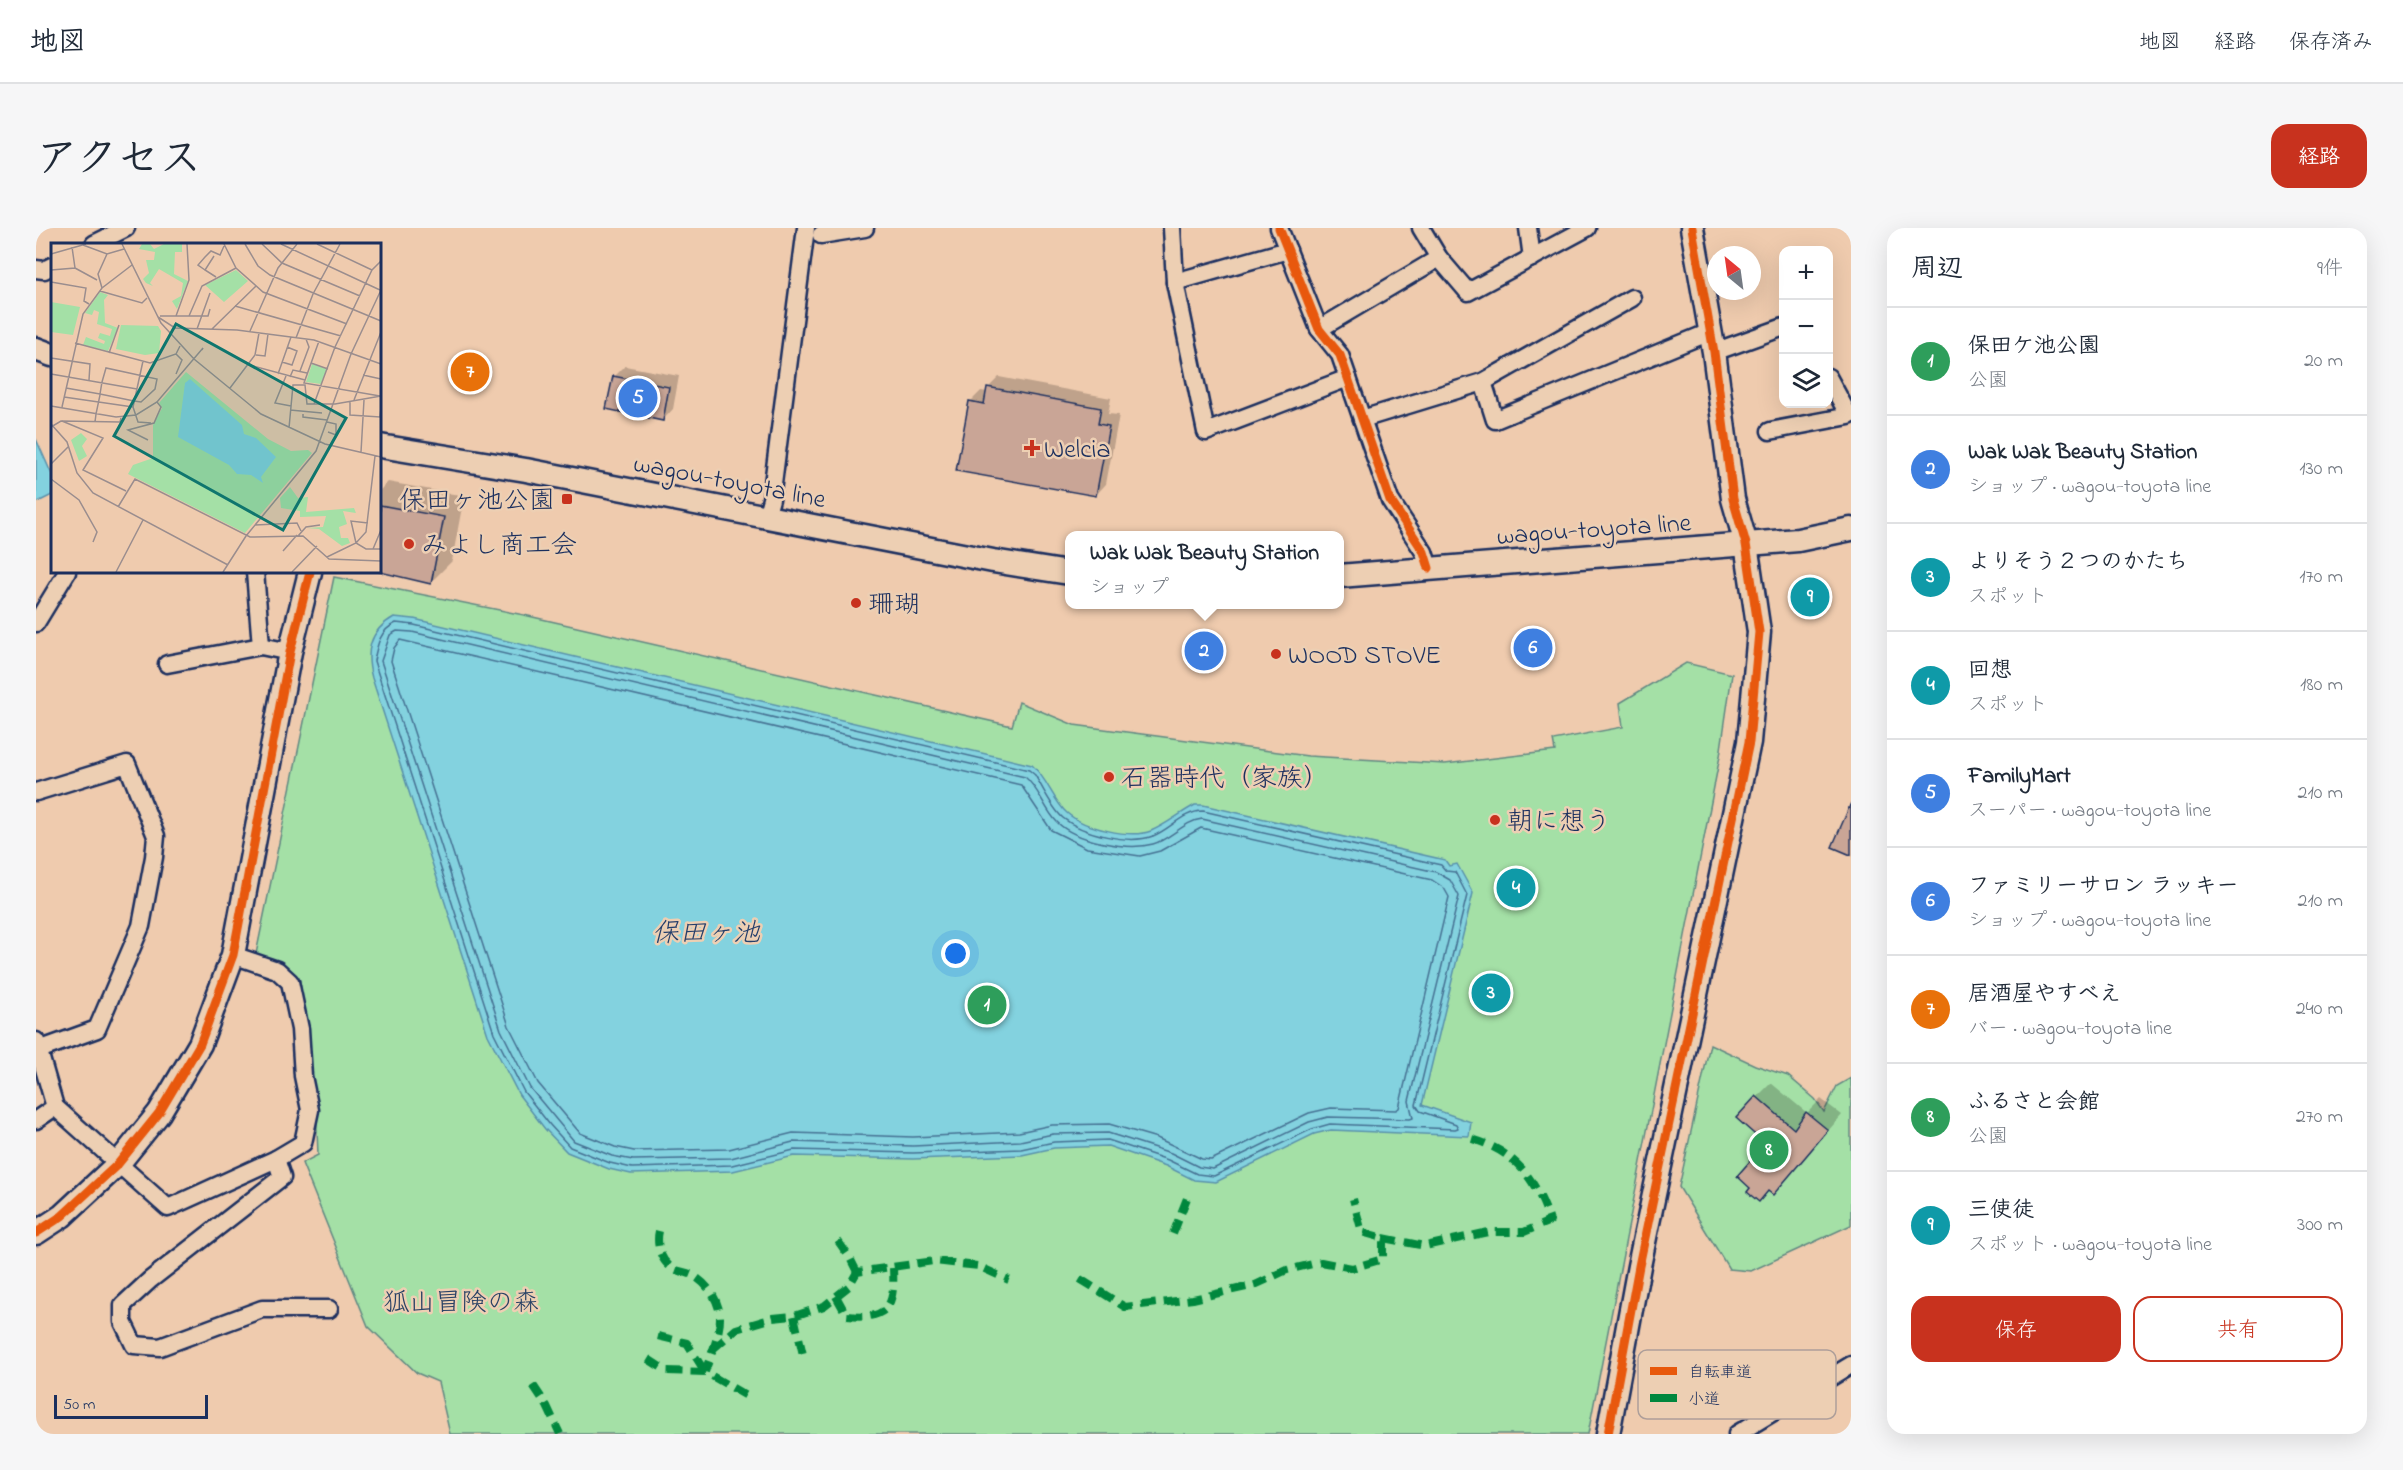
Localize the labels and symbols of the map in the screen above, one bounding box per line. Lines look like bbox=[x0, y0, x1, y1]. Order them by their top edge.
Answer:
inset map bbox=[51, 243, 381, 573]
north arrow bbox=[1707, 246, 1761, 300]
pin: 7 bbox=[450, 350, 490, 394]
pin: 5 bbox=[618, 376, 658, 420]
place label: Welcia bbox=[1044, 432, 1110, 470]
marker: Welcia bbox=[1025, 441, 1039, 455]
street label: wagou-toyota line bbox=[630, 446, 829, 520]
place label: 保田ヶ池公園 bbox=[399, 483, 555, 521]
marker: 保田ヶ池公園 bbox=[560, 492, 574, 506]
street label: wagou-toyota line bbox=[1496, 505, 1693, 557]
place label: みよし商工会 bbox=[421, 528, 577, 566]
marker: みよし商工会 bbox=[402, 537, 416, 551]
pin: 9 bbox=[1790, 574, 1830, 620]
place label: 珊瑚 bbox=[868, 587, 920, 625]
marker: 珊瑚 bbox=[849, 596, 863, 610]
pin: 6 bbox=[1514, 626, 1552, 670]
pin: 2 bbox=[1184, 628, 1224, 674]
place label: WOOD STOVE bbox=[1288, 638, 1441, 676]
marker: WOOD STOVE bbox=[1269, 647, 1283, 661]
place label: 石器時代（家族） bbox=[1121, 761, 1329, 799]
marker: 石器時代（家族） bbox=[1102, 770, 1116, 784]
place label: 朝に想う bbox=[1507, 804, 1611, 842]
marker: 朝に想う bbox=[1488, 813, 1502, 827]
pin: 4 bbox=[1496, 866, 1536, 910]
water label: 保田ヶ池 bbox=[652, 915, 761, 954]
your location bbox=[941, 939, 970, 968]
pin: 3 bbox=[1472, 970, 1510, 1016]
pin: 1 bbox=[968, 982, 1006, 1028]
pin: 8 bbox=[1750, 1128, 1788, 1172]
park label: 狐山冒険の森 bbox=[383, 1285, 539, 1323]
legend bbox=[1638, 1350, 1836, 1419]
text: 自転車道 bbox=[1688, 1361, 1752, 1385]
text: 小道 bbox=[1688, 1388, 1720, 1412]
scale bar bbox=[54, 1392, 208, 1420]

